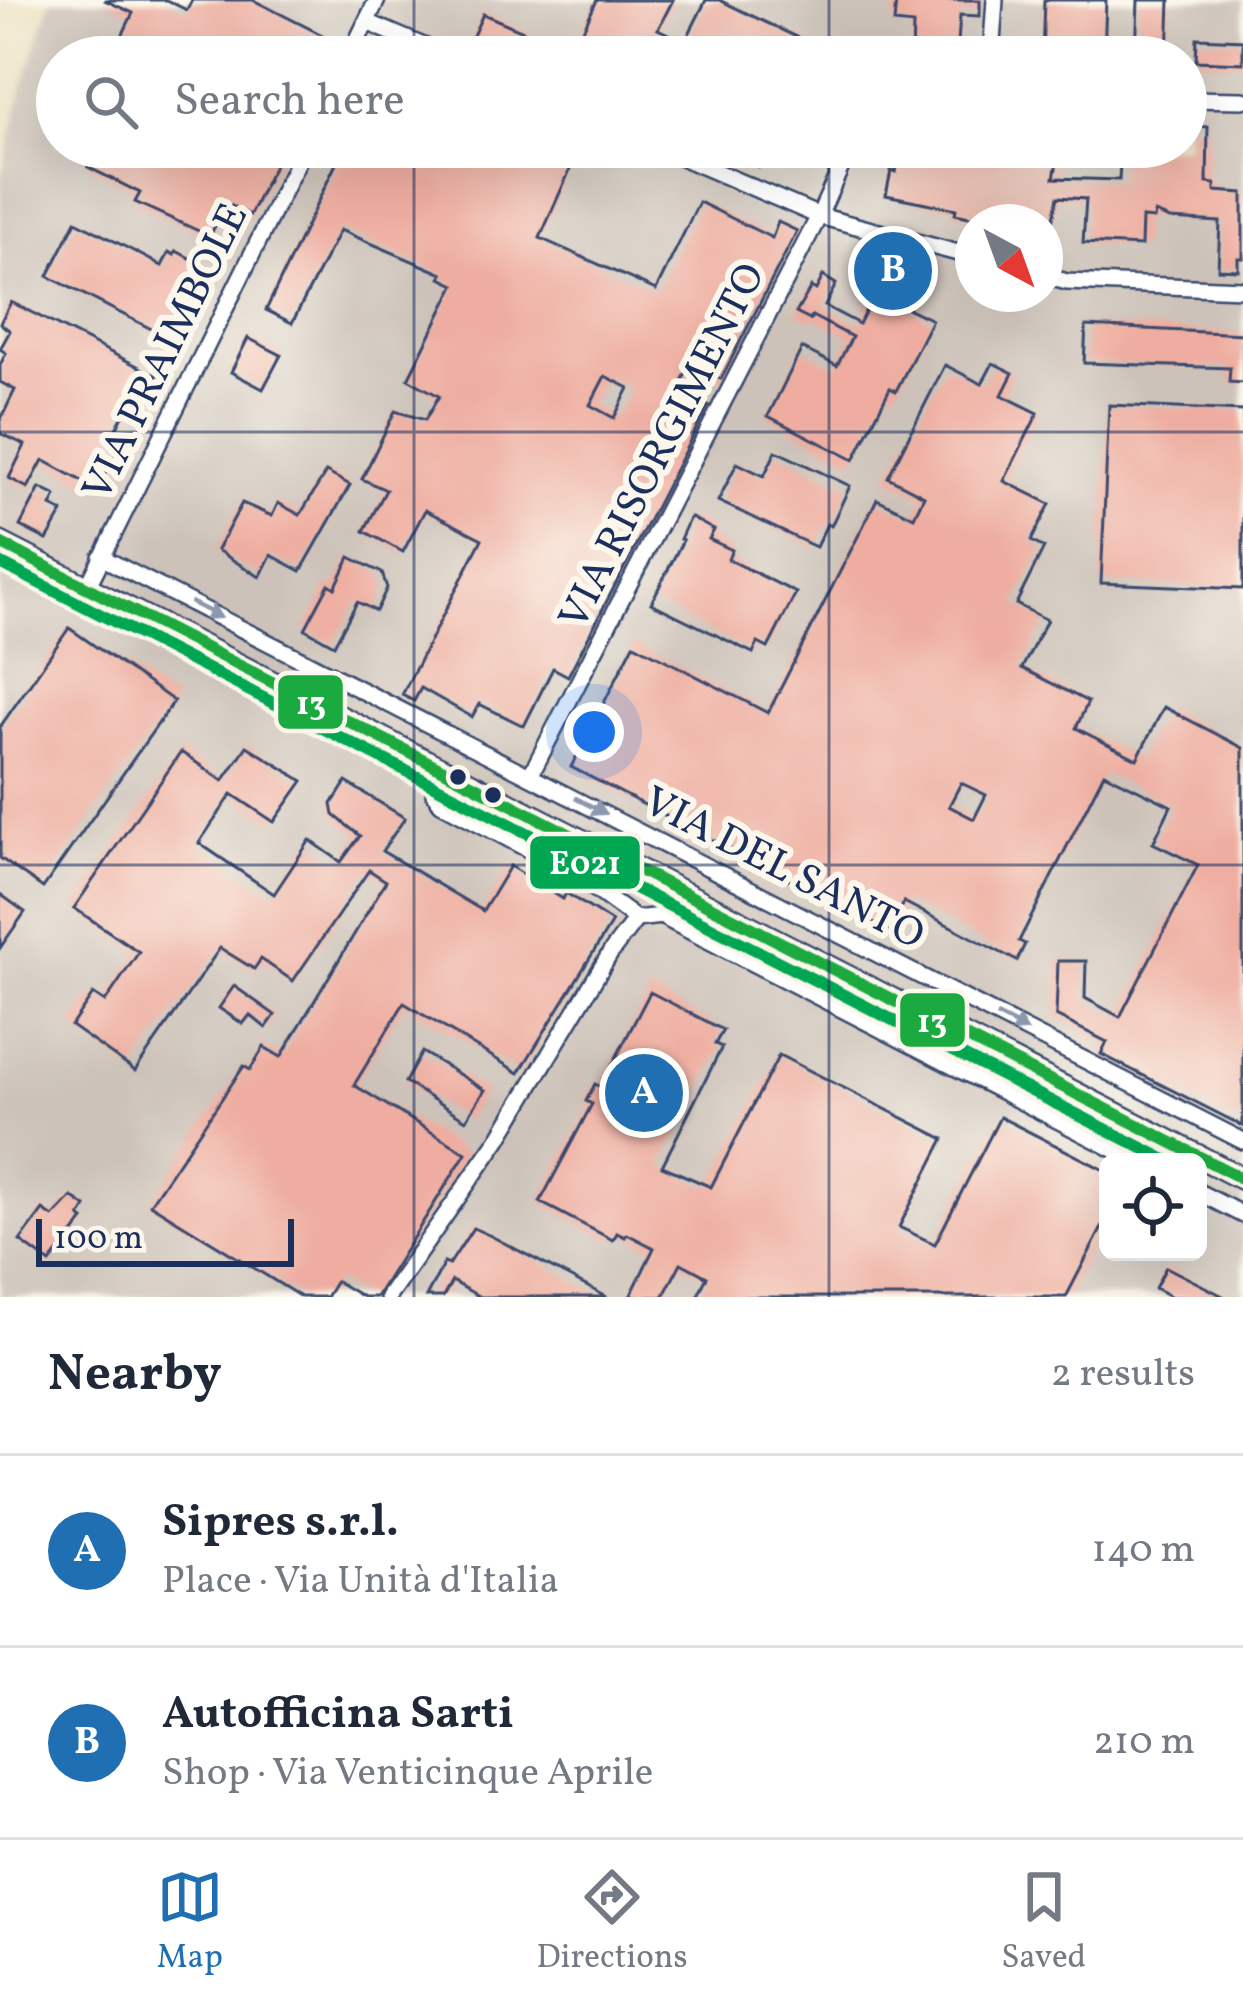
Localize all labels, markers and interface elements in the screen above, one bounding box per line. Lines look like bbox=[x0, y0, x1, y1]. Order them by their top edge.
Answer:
search box bbox=[36, 36, 1207, 168]
icon: search bbox=[78, 69, 144, 135]
text: Search here bbox=[174, 71, 405, 134]
street label: VIA PRAIMBOLE bbox=[70, 194, 265, 511]
north arrow bbox=[955, 204, 1063, 312]
pin: B bbox=[854, 226, 932, 316]
street label: VIA RISORGIMENTO bbox=[546, 254, 782, 640]
one-way arrow bbox=[188, 600, 223, 620]
line badge: 13 bbox=[276, 673, 345, 731]
text: 13 bbox=[296, 683, 326, 729]
your location bbox=[564, 702, 624, 762]
unlabelled marker bbox=[447, 766, 469, 788]
street label: VIA DEL SANTO bbox=[632, 774, 934, 966]
unlabelled marker bbox=[482, 784, 504, 806]
one-way arrow bbox=[573, 796, 608, 816]
line badge: E021 bbox=[528, 834, 642, 891]
text: E021 bbox=[549, 843, 621, 889]
line badge: 13 bbox=[898, 991, 967, 1049]
text: 13 bbox=[917, 1001, 947, 1047]
one-way arrow bbox=[995, 1012, 1030, 1032]
pin: A bbox=[605, 1048, 683, 1138]
map controls bbox=[1099, 1153, 1207, 1261]
button: locate bbox=[1099, 1153, 1207, 1261]
scale bar bbox=[36, 1213, 294, 1266]
text: 100 m bbox=[54, 1217, 143, 1263]
text: Nearby bbox=[48, 1340, 222, 1411]
text: 2 results bbox=[1051, 1348, 1195, 1402]
text: Sipres s.r.l. bbox=[162, 1492, 399, 1555]
text: A bbox=[73, 1524, 101, 1578]
text: 140 m bbox=[1092, 1524, 1195, 1578]
text: Place · Via Unità d'Italia bbox=[162, 1555, 559, 1609]
text: Autofficina Sarti bbox=[162, 1684, 514, 1747]
text: B bbox=[74, 1716, 100, 1770]
text: 210 m bbox=[1093, 1716, 1195, 1770]
text: Shop · Via Venticinque Aprile bbox=[162, 1747, 653, 1801]
tab: Map bbox=[157, 1864, 223, 1982]
tab: Directions bbox=[536, 1864, 688, 1982]
tab: Saved bbox=[1001, 1864, 1086, 1982]

